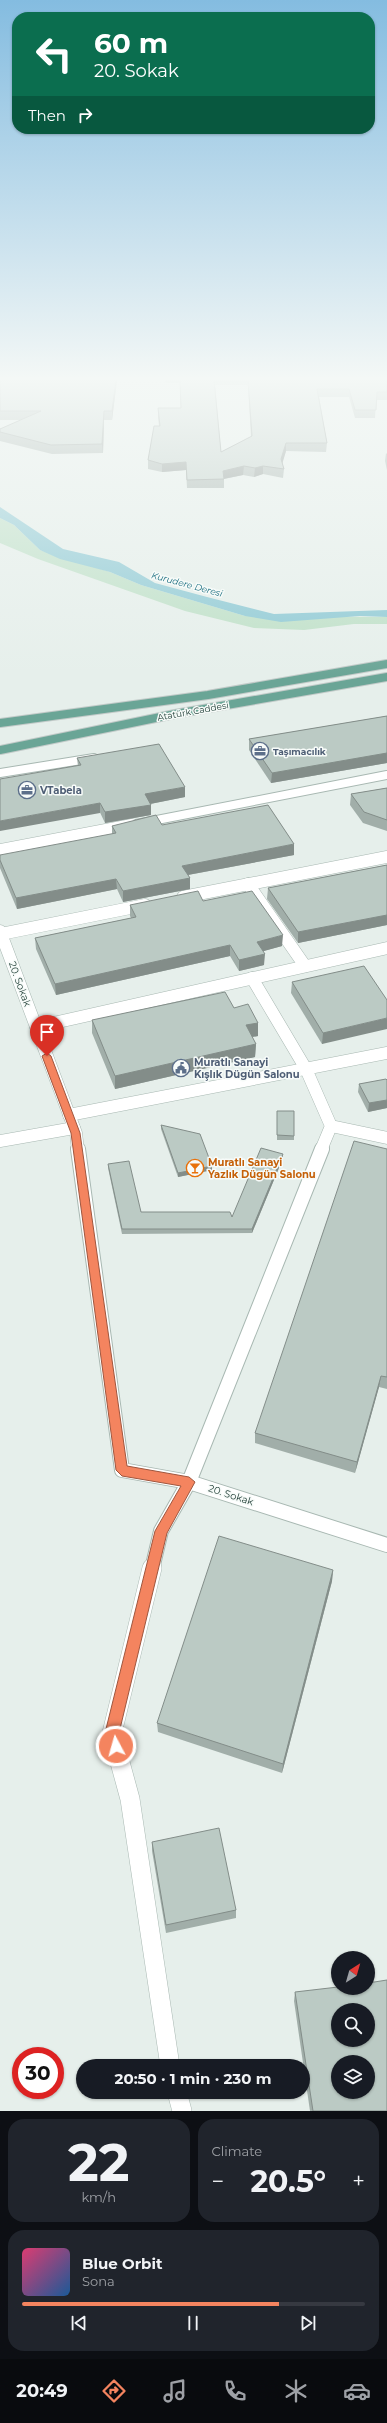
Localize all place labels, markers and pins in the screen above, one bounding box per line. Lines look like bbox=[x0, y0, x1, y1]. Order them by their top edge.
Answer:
office icon: Taşımacılık bbox=[250, 741, 270, 761]
place label: Taşımacılık bbox=[273, 746, 326, 757]
office icon: VTabela bbox=[17, 780, 37, 800]
place label: VTabela bbox=[39, 784, 82, 797]
pin bbox=[30, 1015, 64, 1056]
place label: Muratlı Sanayi Kışlık Dügün Salonu bbox=[194, 1056, 300, 1081]
public building icon: Muratlı Sanayi Kışlık Dügün Salonu bbox=[171, 1058, 191, 1078]
place label: Muratlı Sanayi Yazlık Dügün Salonu bbox=[207, 1156, 316, 1181]
bar icon: Muratlı Sanayi Yazlık Dügün Salonu bbox=[185, 1158, 205, 1178]

